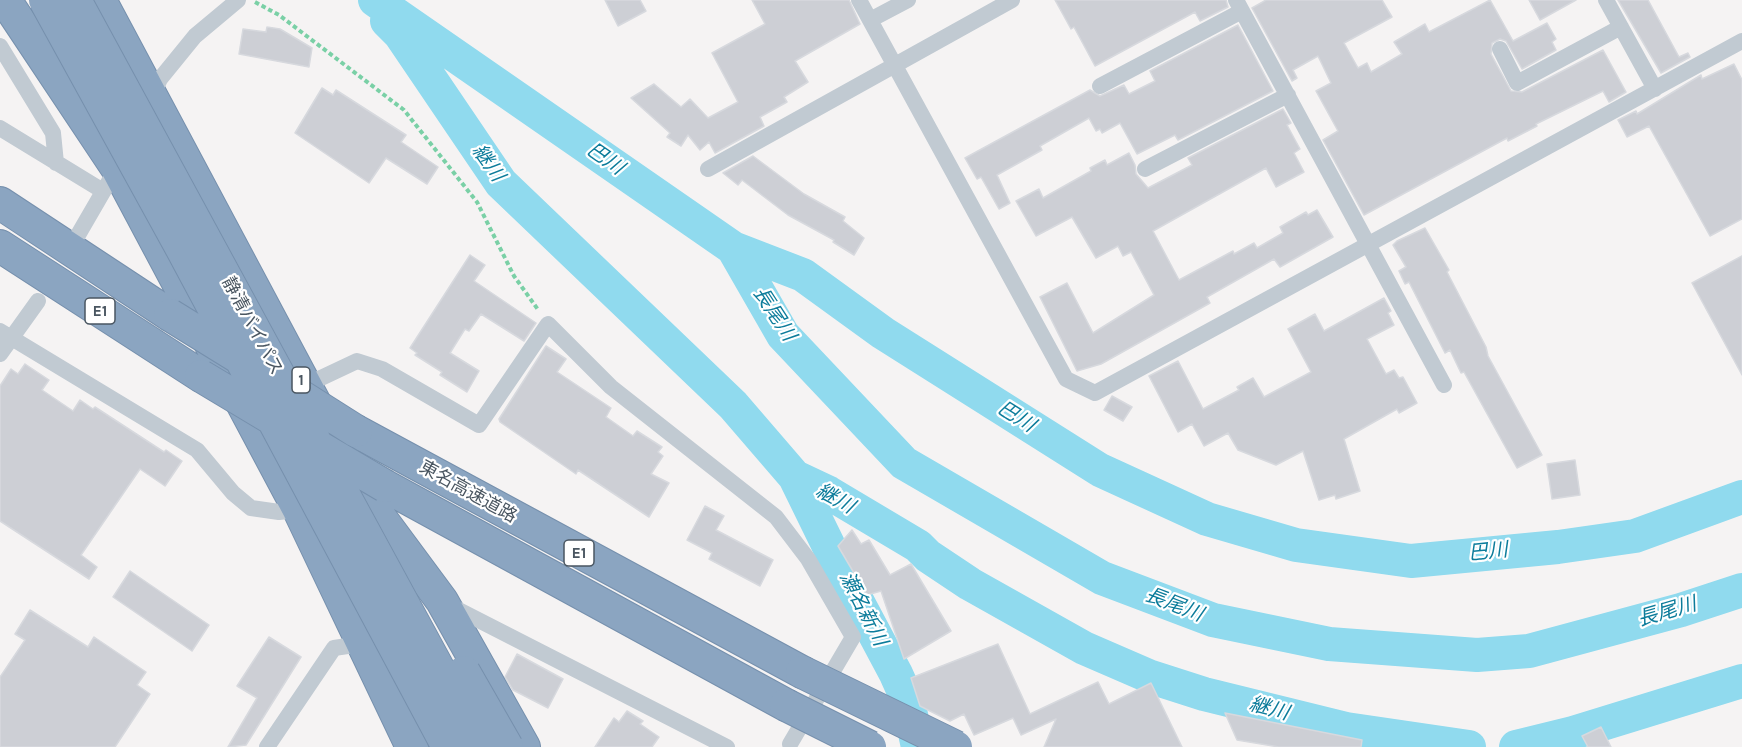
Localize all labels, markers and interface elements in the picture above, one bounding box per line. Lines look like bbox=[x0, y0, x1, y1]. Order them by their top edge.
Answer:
water label: 巴川 bbox=[582, 138, 628, 180]
water label: 継川 bbox=[467, 140, 509, 186]
street label: 静清バイパス bbox=[217, 273, 287, 379]
water label: 長尾川 bbox=[748, 282, 800, 346]
road number: E1 bbox=[85, 298, 115, 324]
road number: 1 bbox=[292, 367, 310, 393]
water label: 巴川 bbox=[993, 396, 1039, 438]
street label: 東名高速道路 bbox=[416, 456, 520, 528]
water label: 継川 bbox=[812, 479, 858, 519]
water label: 巴川 bbox=[1467, 538, 1509, 566]
road number: E1 bbox=[564, 540, 594, 566]
water label: 瀬名新川 bbox=[834, 568, 892, 650]
water label: 長尾川 bbox=[1142, 583, 1206, 627]
water label: 長尾川 bbox=[1635, 592, 1699, 632]
water label: 継川 bbox=[1247, 692, 1291, 726]

